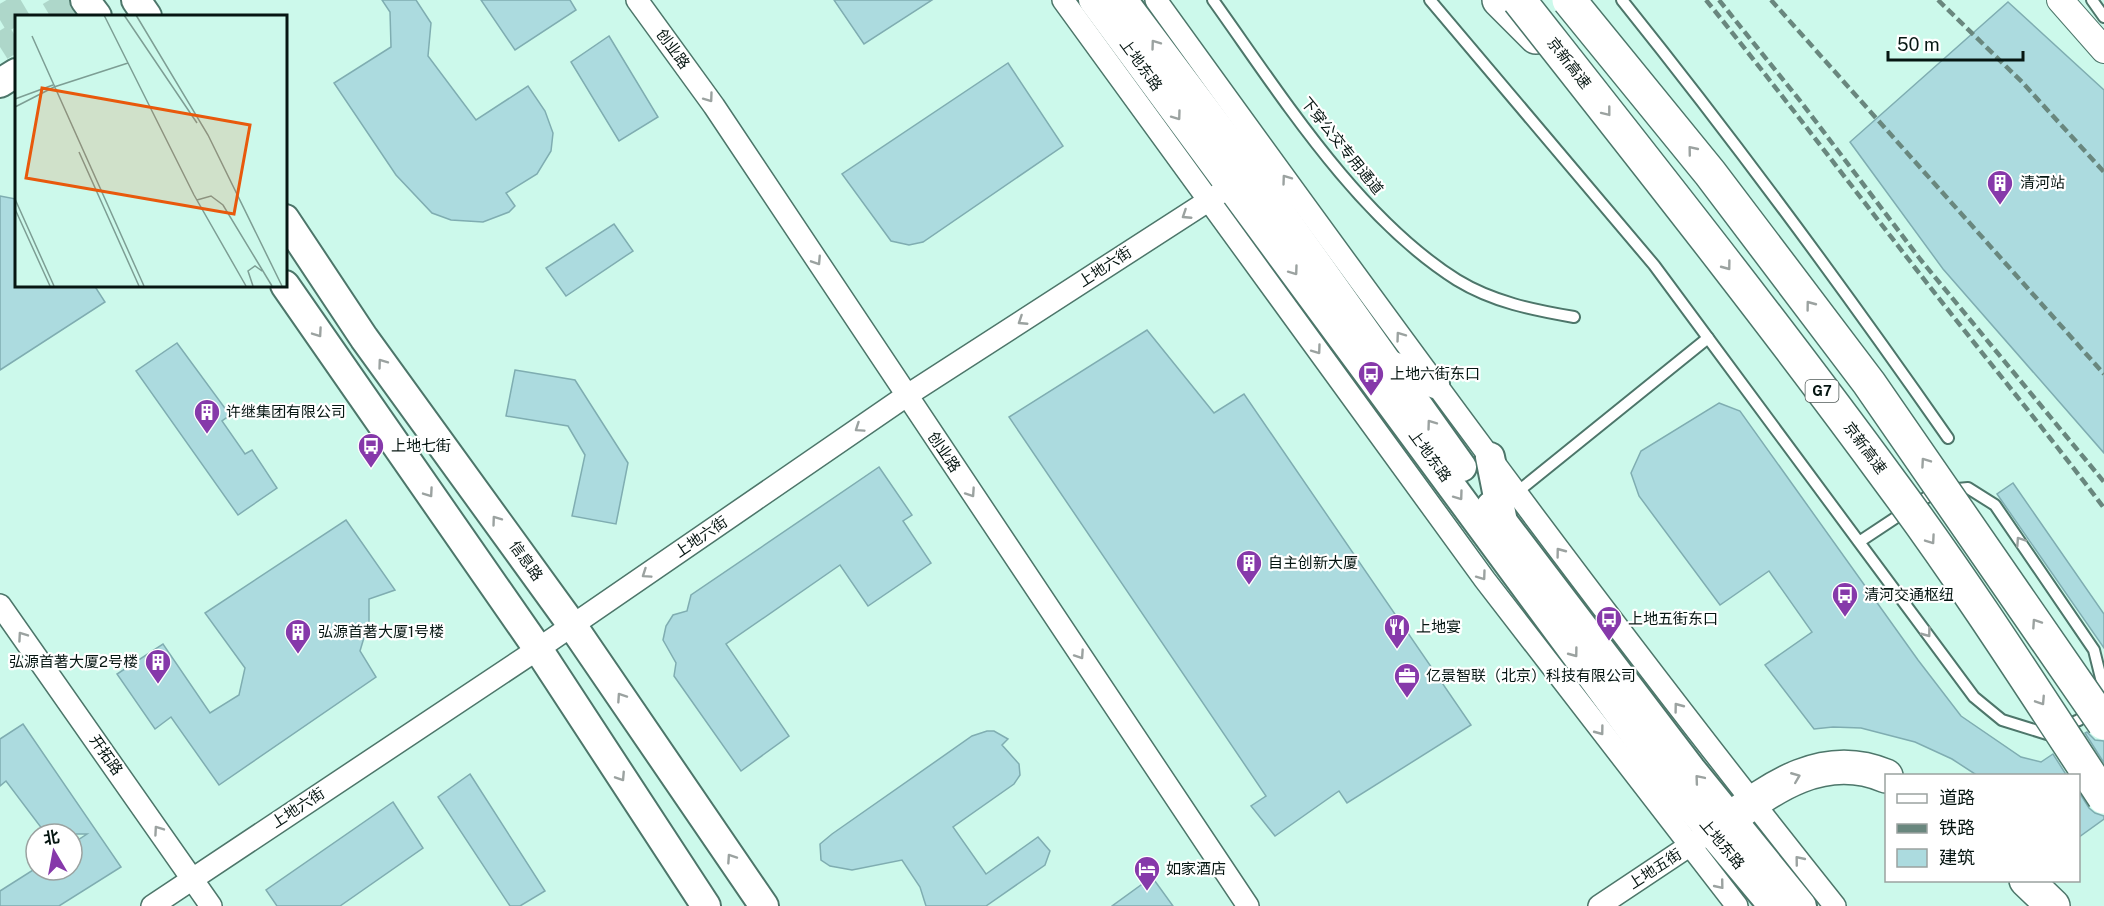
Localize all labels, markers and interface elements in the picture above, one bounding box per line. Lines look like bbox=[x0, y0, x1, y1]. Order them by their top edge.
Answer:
inset map bbox=[15, 15, 286, 286]
scale bar bbox=[1888, 24, 2023, 62]
street label: 创业路 bbox=[653, 26, 694, 72]
street label: 京新高速 bbox=[1544, 34, 1595, 92]
text: 50 m bbox=[1897, 34, 1940, 55]
street label: 上地东路 bbox=[1117, 35, 1166, 94]
one-way arrow bbox=[1151, 40, 1162, 51]
one-way arrow bbox=[701, 92, 712, 103]
street label: 下穿公交专用通道 bbox=[1298, 94, 1387, 198]
one-way arrow bbox=[1600, 105, 1611, 116]
one-way arrow bbox=[1170, 109, 1181, 120]
one-way arrow bbox=[1688, 146, 1699, 157]
building icon: 清河站 bbox=[1985, 168, 2015, 206]
one-way arrow bbox=[1282, 174, 1293, 185]
place label: 清河站 bbox=[2020, 174, 2065, 191]
one-way arrow bbox=[1181, 208, 1192, 219]
street label: 上地六街 bbox=[1075, 243, 1135, 290]
one-way arrow bbox=[809, 254, 820, 265]
one-way arrow bbox=[1720, 259, 1731, 270]
one-way arrow bbox=[1287, 265, 1298, 276]
one-way arrow bbox=[1806, 300, 1817, 311]
one-way arrow bbox=[1018, 314, 1029, 325]
one-way arrow bbox=[311, 326, 322, 337]
one-way arrow bbox=[1396, 332, 1407, 343]
one-way arrow bbox=[1310, 344, 1321, 355]
one-way arrow bbox=[378, 358, 389, 369]
bus stop icon: 上地六街东口 bbox=[1356, 359, 1386, 397]
place label: 上地六街东口 bbox=[1390, 365, 1480, 382]
road number: G7 bbox=[1806, 380, 1838, 402]
building icon: 许继集团有限公司 bbox=[192, 397, 222, 435]
place label: 许继集团有限公司 bbox=[226, 403, 346, 420]
one-way arrow bbox=[1427, 419, 1438, 430]
street label: 京新高速 bbox=[1841, 419, 1890, 477]
one-way arrow bbox=[855, 421, 866, 432]
street label: 上地东路 bbox=[1406, 426, 1455, 485]
street label: 创业路 bbox=[925, 428, 964, 475]
bus stop icon: 上地七街 bbox=[356, 431, 386, 469]
place label: 上地七街 bbox=[391, 437, 451, 454]
one-way arrow bbox=[1921, 458, 1932, 469]
one-way arrow bbox=[964, 486, 975, 497]
one-way arrow bbox=[422, 487, 433, 498]
one-way arrow bbox=[1452, 490, 1463, 501]
street label: 上地六街 bbox=[671, 513, 730, 560]
one-way arrow bbox=[492, 516, 503, 527]
one-way arrow bbox=[1924, 533, 1935, 544]
one-way arrow bbox=[2016, 537, 2027, 548]
street label: 信息路 bbox=[506, 538, 547, 584]
building icon: 自主创新大厦 bbox=[1234, 548, 1264, 586]
one-way arrow bbox=[1556, 548, 1567, 559]
place label: 自主创新大厦 bbox=[1268, 554, 1358, 571]
one-way arrow bbox=[642, 567, 653, 578]
one-way arrow bbox=[1475, 569, 1486, 580]
bus stop icon: 清河交通枢纽 bbox=[1830, 580, 1860, 618]
place label: 清河交通枢纽 bbox=[1864, 586, 1954, 603]
bus stop icon: 上地五街东口 bbox=[1594, 604, 1624, 642]
place label: 上地五街东口 bbox=[1628, 610, 1718, 627]
restaurant icon: 上地宴 bbox=[1382, 612, 1412, 650]
building icon: 弘源首著大厦1号楼 bbox=[283, 617, 313, 655]
place label: 上地宴 bbox=[1416, 618, 1461, 635]
one-way arrow bbox=[2032, 618, 2043, 629]
place label: 弘源首著大厦1号楼 bbox=[318, 623, 444, 640]
one-way arrow bbox=[1919, 626, 1930, 637]
one-way arrow bbox=[18, 632, 29, 643]
building icon: 弘源首著大厦2号楼 bbox=[143, 647, 173, 685]
one-way arrow bbox=[1567, 647, 1578, 658]
one-way arrow bbox=[1072, 649, 1084, 659]
place label: 弘源首著大厦2号楼 bbox=[9, 653, 138, 670]
office icon: 亿景智联（北京）科技有限公司 bbox=[1392, 661, 1422, 699]
place label: 亿景智联（北京）科技有限公司 bbox=[1426, 667, 1636, 684]
one-way arrow bbox=[617, 692, 628, 703]
one-way arrow bbox=[2034, 694, 2045, 705]
one-way arrow bbox=[1674, 703, 1685, 714]
one-way arrow bbox=[1593, 724, 1604, 735]
street label: 开拓路 bbox=[87, 731, 126, 778]
one-way arrow bbox=[613, 771, 625, 781]
one-way arrow bbox=[1789, 772, 1800, 784]
legend bbox=[1885, 774, 2080, 882]
one-way arrow bbox=[1695, 775, 1706, 786]
street label: 上地六街 bbox=[268, 784, 328, 831]
text: 道路 bbox=[1939, 787, 1975, 808]
street label: 上地东路 bbox=[1697, 815, 1748, 872]
text: 铁路 bbox=[1939, 817, 1975, 838]
north arrow bbox=[24, 822, 84, 882]
one-way arrow bbox=[154, 826, 165, 837]
text: 北 bbox=[42, 827, 61, 848]
street label: 上地五街 bbox=[1625, 845, 1685, 892]
text: 建筑 bbox=[1939, 847, 1975, 868]
one-way arrow bbox=[727, 853, 738, 864]
hotel icon: 如家酒店 bbox=[1132, 854, 1162, 892]
one-way arrow bbox=[1795, 856, 1806, 867]
place label: 如家酒店 bbox=[1166, 860, 1226, 877]
one-way arrow bbox=[1712, 878, 1723, 889]

